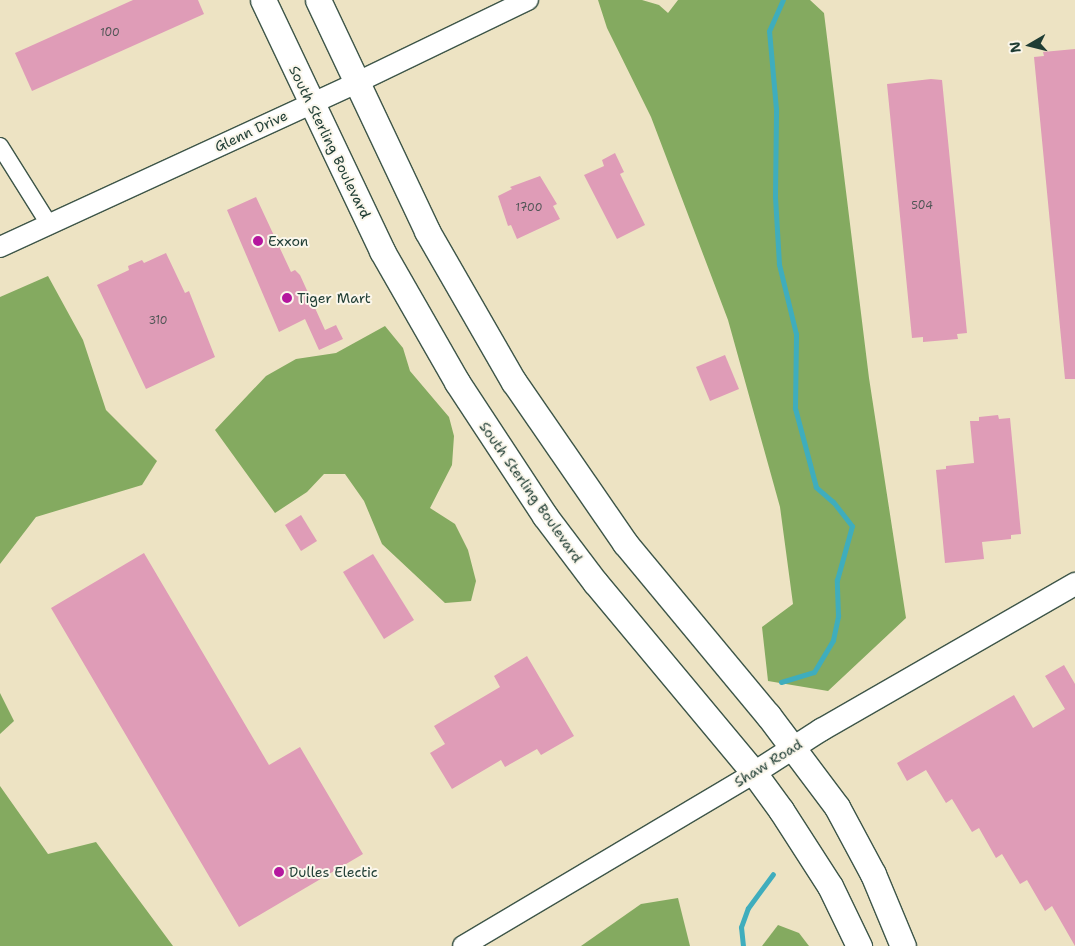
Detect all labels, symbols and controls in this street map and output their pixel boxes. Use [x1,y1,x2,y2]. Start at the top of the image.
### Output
north arrow [1005,20,1055,70]
house number: 100 [100,26,120,40]
text: N [1005,40,1025,54]
street label: South Sterling Boulevard [286,63,374,221]
street label: Glenn Drive [212,107,290,155]
house number: 504 [911,199,933,213]
house number: 1700 [516,201,542,215]
place label: Exxon [268,233,308,249]
marker: Exxon [252,235,264,247]
place label: Tiger Mart [297,290,371,306]
marker: Tiger Mart [281,292,293,304]
house number: 310 [148,314,168,328]
street label: South Sterling Boulevard [476,418,586,566]
street label: Shaw Road [731,736,805,790]
place label: Dulles Electic [289,864,378,880]
marker: Dulles Electic [273,866,285,878]

